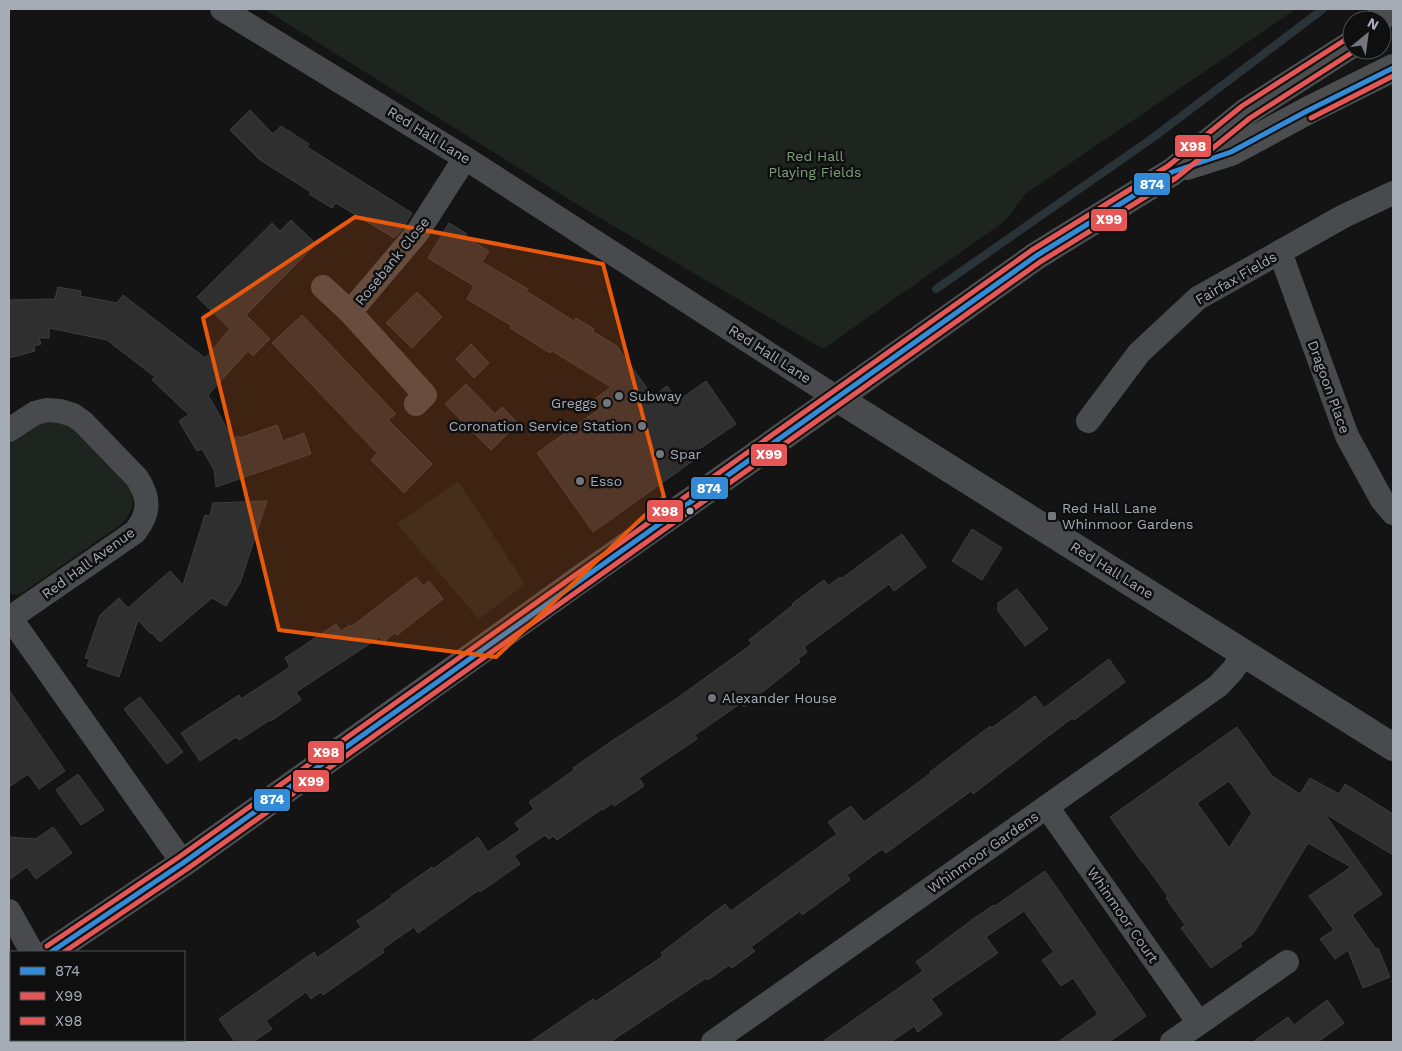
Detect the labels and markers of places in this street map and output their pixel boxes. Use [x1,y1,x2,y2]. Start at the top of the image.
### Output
place label: Subway [629,388,682,404]
marker: Subway [613,390,625,402]
place label: Greggs [551,395,597,411]
marker: Greggs [601,397,613,409]
place label: Coronation Service Station [449,418,632,434]
marker: Coronation Service Station [636,420,648,432]
place label: Spar [670,446,702,462]
marker: Spar [654,448,666,460]
place label: Esso [590,473,622,489]
marker: Esso [574,475,586,487]
place label: Red Hall Lane Whinmoor Gardens [1062,500,1193,532]
unlabelled marker [685,506,695,516]
marker: Red Hall Lane Whinmoor Gardens [1046,510,1058,522]
place label: Alexander House [722,690,837,706]
marker: Alexander House [706,692,718,704]

